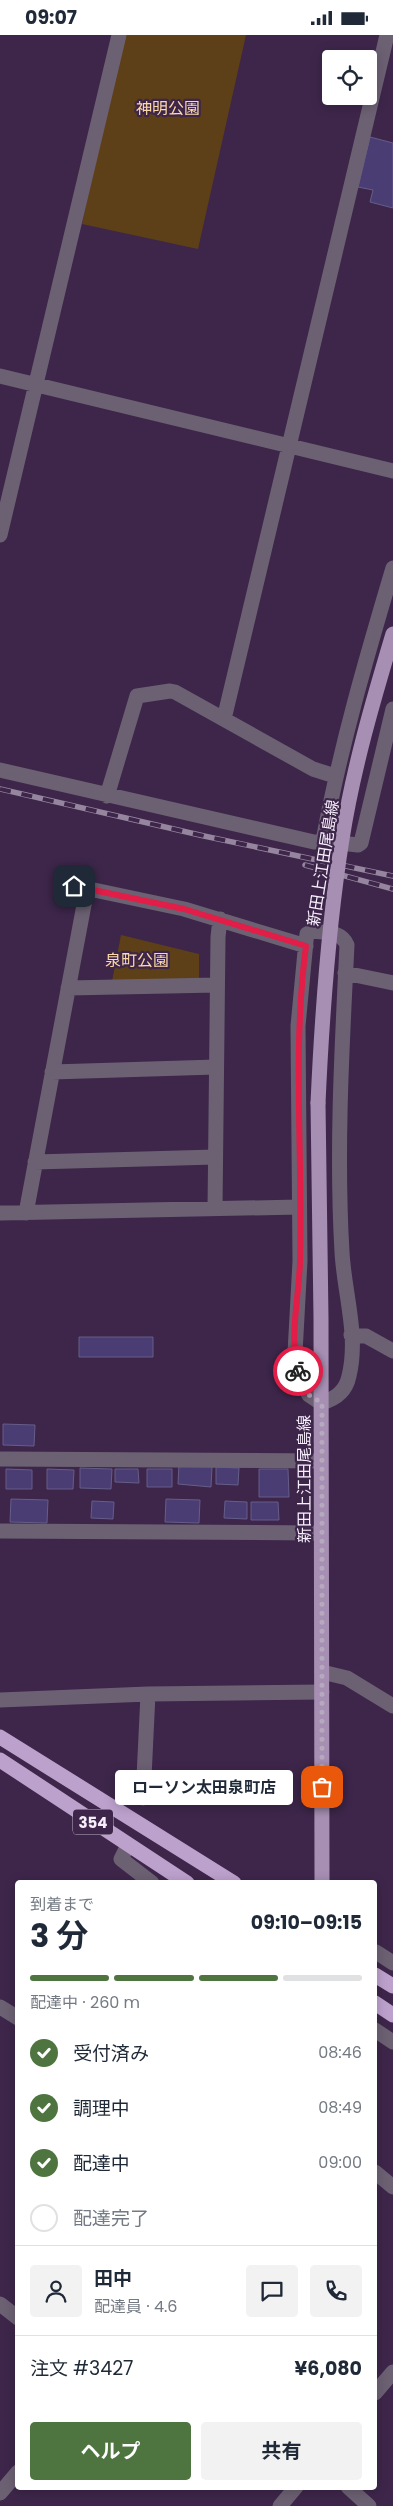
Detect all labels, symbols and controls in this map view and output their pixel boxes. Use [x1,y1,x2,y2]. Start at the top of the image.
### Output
text: 09:07 [25,4,77,31]
map controls [322,50,377,105]
button: locate [322,50,377,105]
park label: 神明公園 [136,97,200,120]
street label: 新田上江田尾島線 [302,798,344,928]
pin [53,865,95,907]
icon: home [60,872,88,900]
park label: 泉町公園 [105,949,169,972]
courier [273,1346,323,1396]
icon: bike [284,1357,312,1385]
street label: 新田上江田尾島線 [293,1415,316,1543]
pin [301,1766,343,1808]
callout: ローソン太田泉町店 [115,1769,292,1805]
icon: bag [308,1773,336,1801]
text: ローソン太田泉町店 [132,1776,276,1799]
road number: 354 [73,1809,113,1835]
text: 到着まで [30,1893,94,1916]
text: 09:10–09:15 [251,1909,362,1936]
text: 3 分 [30,1913,88,1958]
text: 配達中 · 260 m [30,1991,140,2014]
icon: check [30,2039,58,2067]
text: 受付済み [73,2040,149,2067]
text: 08:46 [318,2041,362,2064]
icon: check [30,2094,58,2122]
text: 調理中 [73,2095,130,2122]
text: 08:49 [318,2096,362,2119]
icon: check [30,2149,58,2177]
text: 配達中 [73,2150,130,2177]
text: 09:00 [318,2151,362,2174]
text: 配達完了 [73,2205,149,2232]
button: person [30,2265,82,2317]
text: 田中 [94,2265,132,2292]
button: chat [246,2265,298,2317]
button: phone [310,2265,362,2317]
text: 配達員 · 4.6 [94,2295,178,2318]
text: 注文 #3427 [30,2355,133,2382]
text: ¥6,080 [295,2355,362,2382]
button: ヘルプ [30,2422,191,2480]
button: 共有 [201,2422,362,2480]

